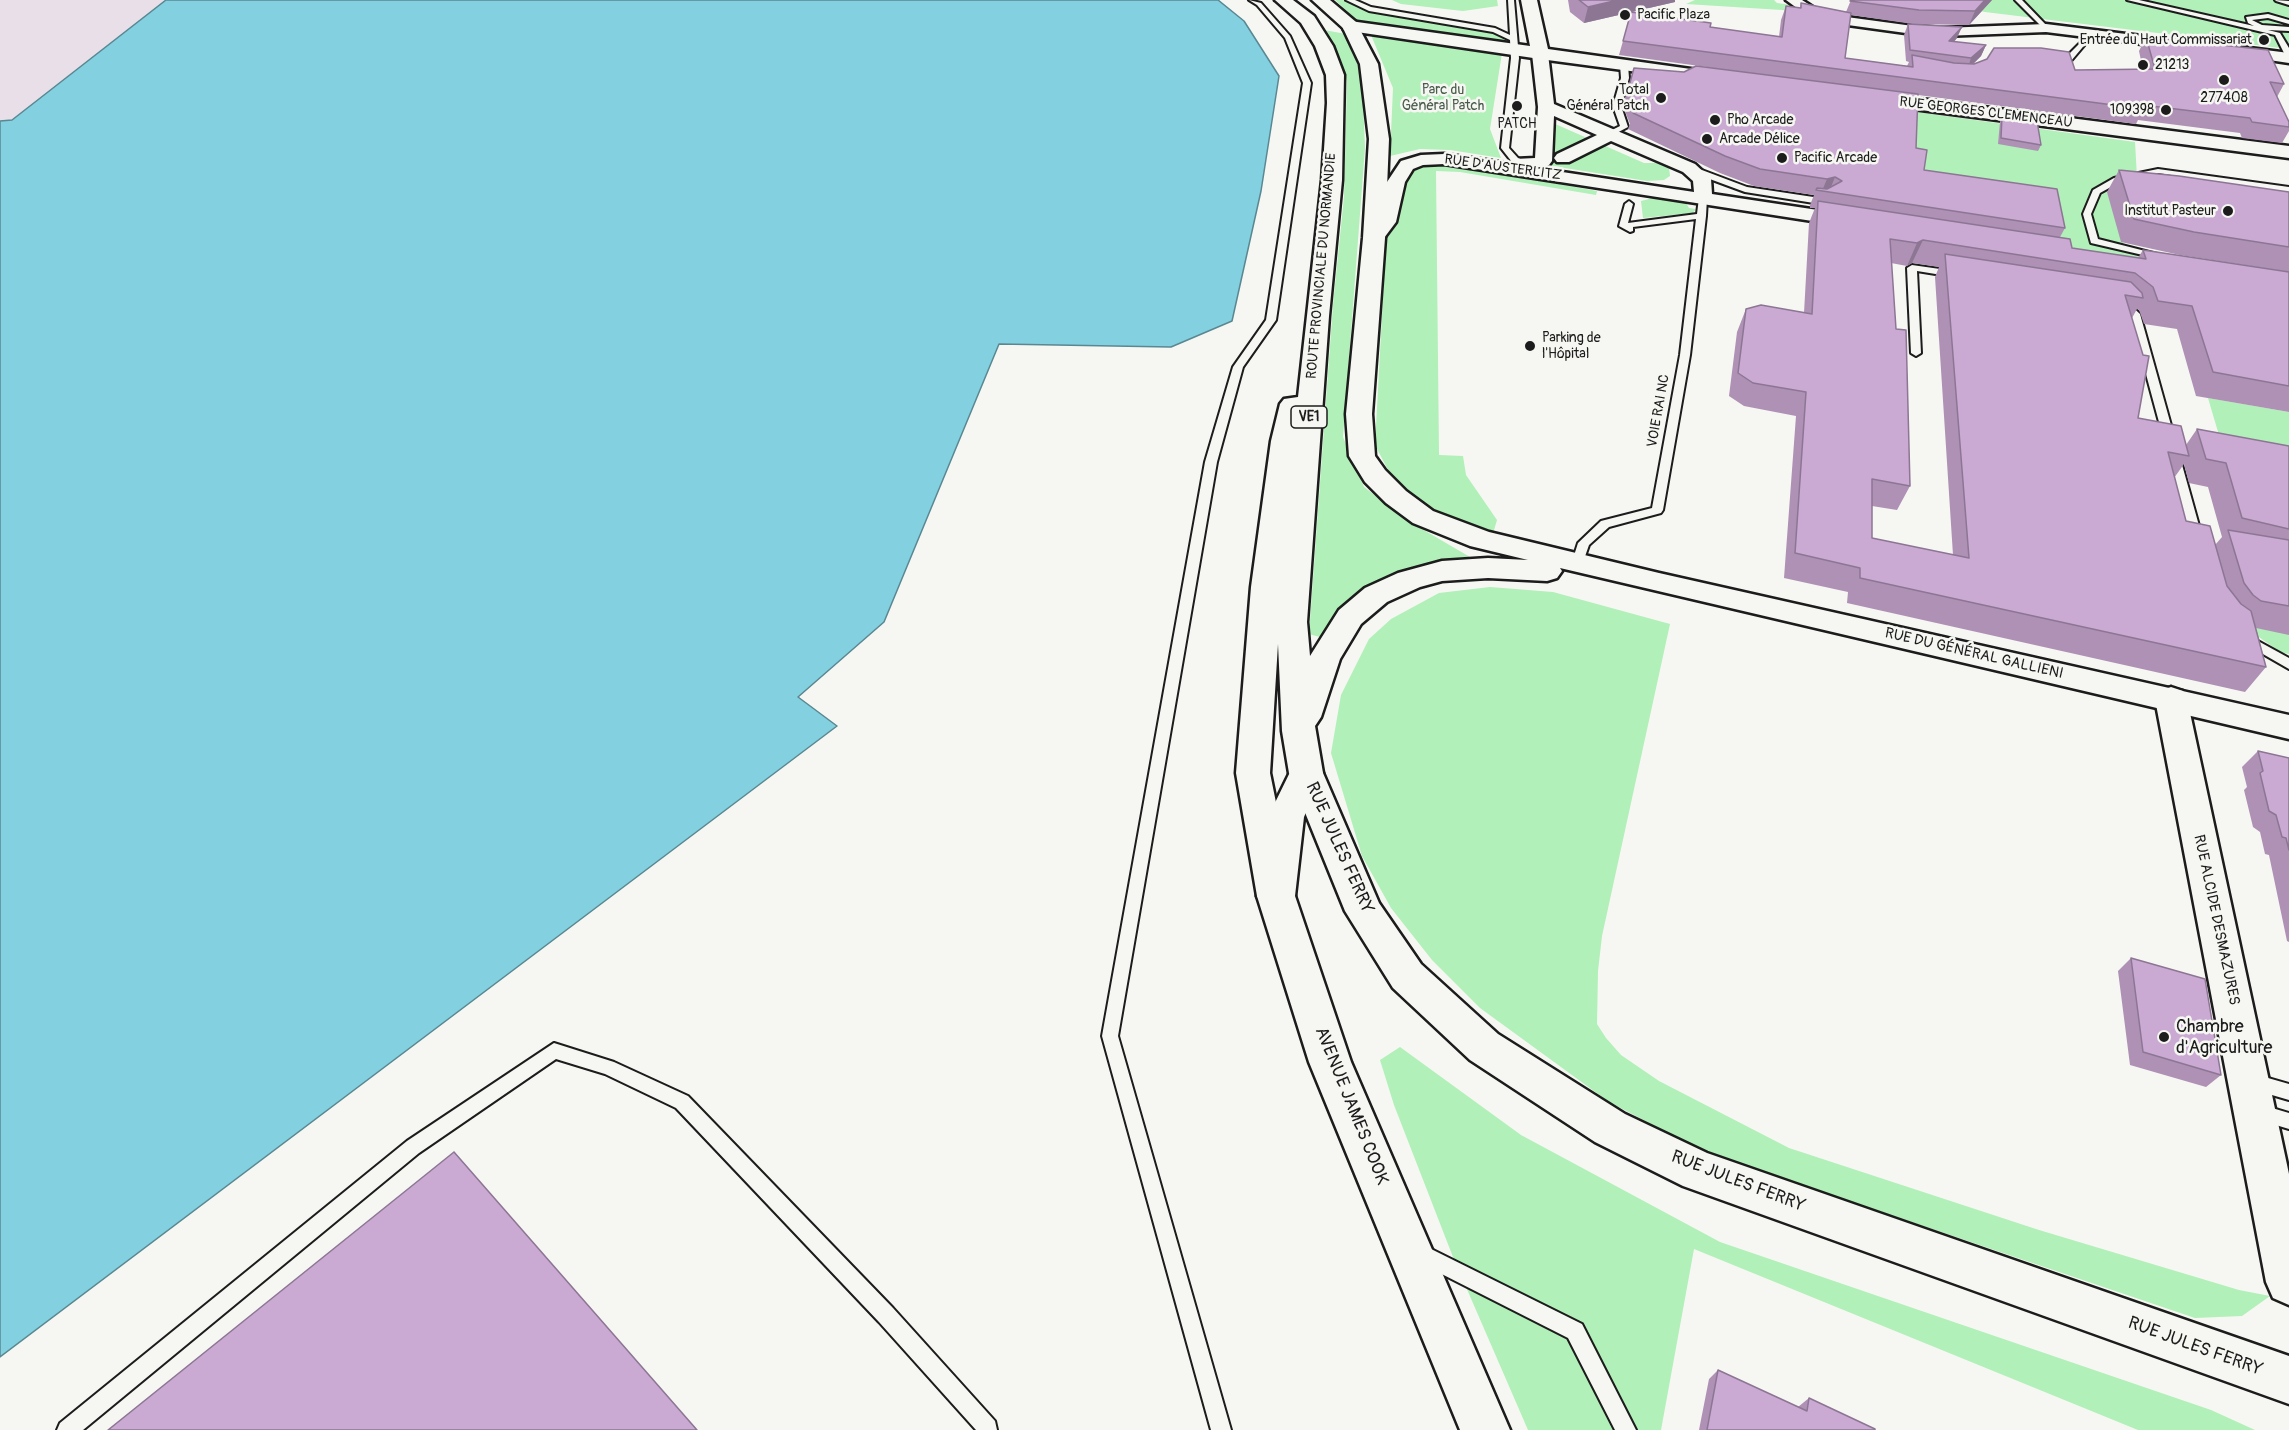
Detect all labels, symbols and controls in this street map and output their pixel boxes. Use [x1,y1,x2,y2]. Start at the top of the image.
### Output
place label: Pacific Plaza [1637,7,1710,23]
marker: Pacific Plaza [1618,8,1632,22]
place label: Entrée du Haut Commissariat [2080,32,2252,48]
marker: Entrée du Haut Commissariat [2257,33,2271,47]
place label: 21213 [2155,57,2189,73]
marker: 21213 [2136,58,2150,72]
marker: 277408 [2217,73,2231,87]
park label: Parc du Général Patch [1402,82,1484,114]
place label: Total Général Patch [1566,82,1649,114]
place label: 277408 [2200,90,2248,106]
marker: Total Général Patch [1654,91,1668,105]
street label: RUE GEORGES CLEMENCEAU [1899,94,2073,132]
marker: PATCH [1510,99,1524,113]
place label: 109398 [2110,102,2154,118]
marker: 109398 [2159,103,2173,117]
place label: Pho Arcade [1727,112,1793,128]
marker: Pho Arcade [1708,113,1722,127]
place label: PATCH [1497,116,1537,132]
place label: Arcade Délice [1719,131,1800,147]
marker: Arcade Délice [1700,132,1714,146]
place label: Pacific Arcade [1794,150,1877,166]
street label: RUE D'AUSTERLITZ [1443,151,1563,185]
marker: Pacific Arcade [1775,151,1789,165]
street label: ROUTE PROVINCIALE DU NORMANDIE [1304,152,1340,380]
place label: Institut Pasteur [2124,203,2216,219]
marker: Institut Pasteur [2221,204,2235,218]
place label: Parking de l'Hôpital [1542,330,1601,362]
marker: Parking de l'Hôpital [1523,339,1537,353]
street label: VOIE RAI NC [1644,373,1674,449]
road number: VE1 [1291,406,1327,428]
street label: RUE DU GÉNÉRAL GALLIENI [1883,625,2065,683]
street label: RUE JULES FERRY [1300,779,1378,917]
street label: RUE ALCIDE DESMAZURES [2189,833,2243,1007]
place label: Chambre d'Agriculture [2176,1016,2272,1058]
street label: AVENUE JAMES COOK [1309,1024,1393,1188]
marker: Chambre d'Agriculture [2157,1030,2171,1044]
street label: RUE JULES FERRY [1668,1147,1808,1217]
street label: RUE JULES FERRY [2125,1313,2265,1381]

